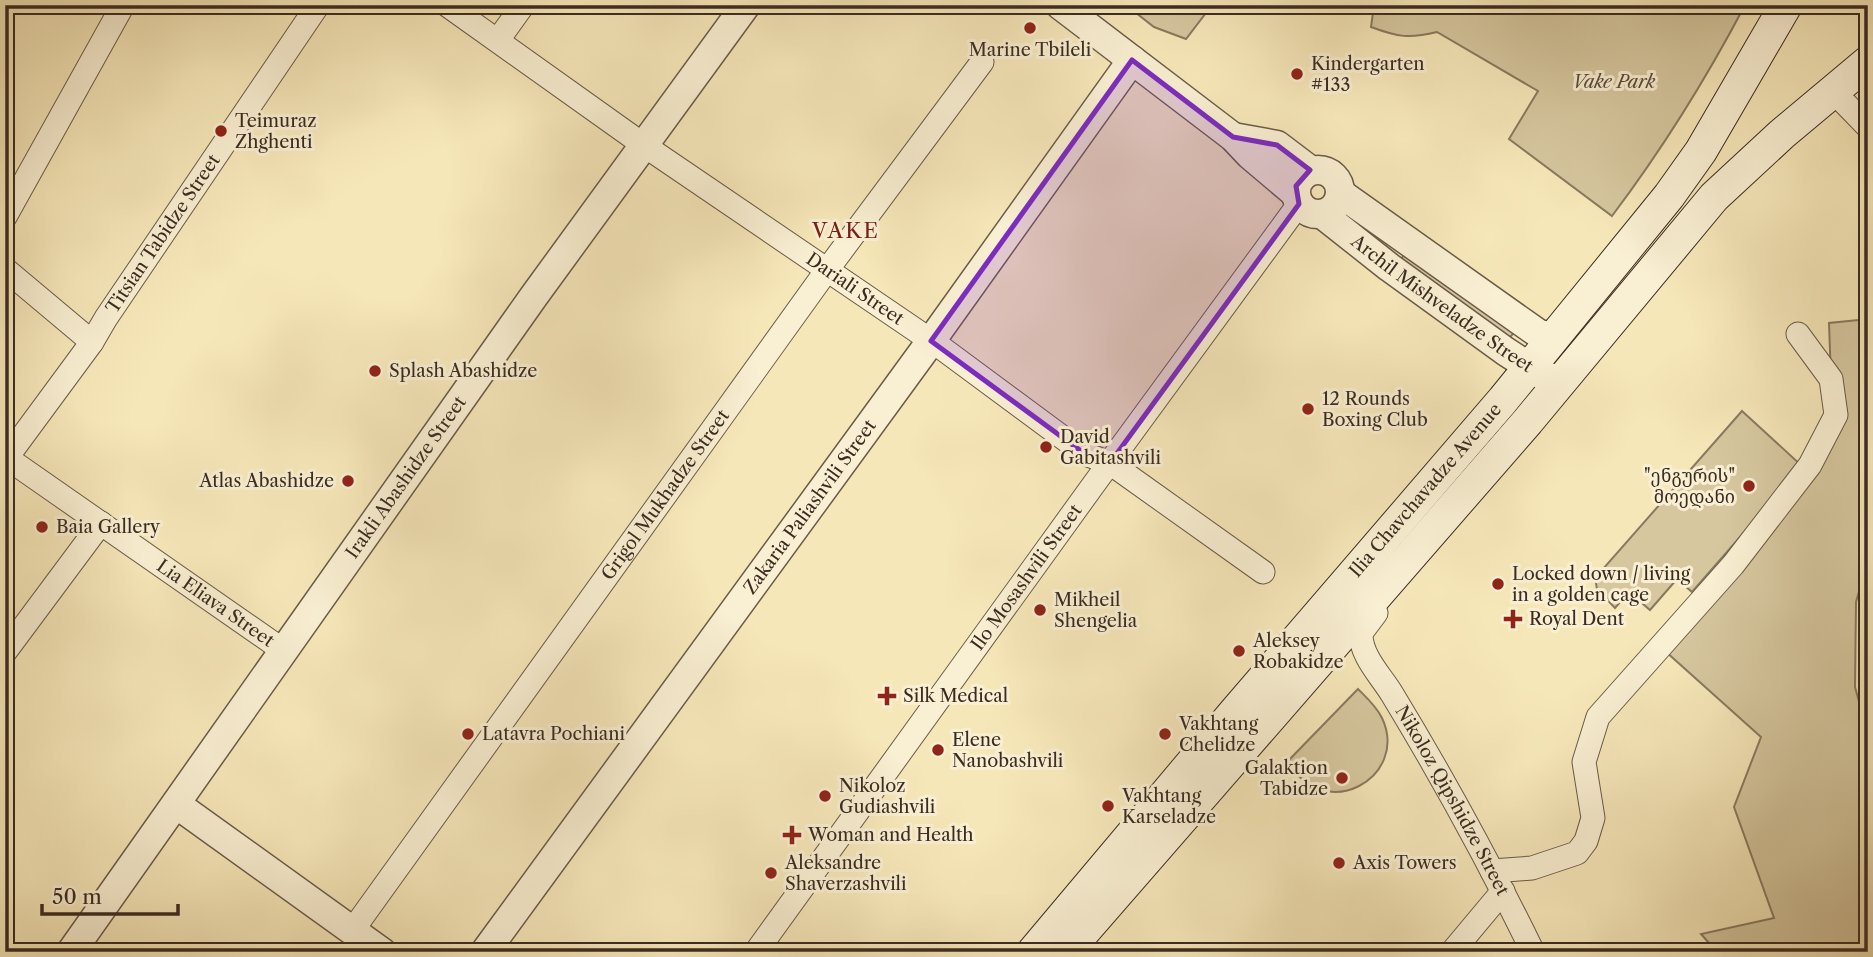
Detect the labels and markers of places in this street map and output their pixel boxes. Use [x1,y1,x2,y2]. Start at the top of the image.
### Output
marker: Marine Tbileli [1022,20,1038,36]
place label: Marine Tbileli [969,39,1092,61]
place label: Kindergarten #133 [1311,53,1425,96]
marker: Kindergarten #133 [1289,66,1305,82]
place label: Teimuraz Zhghenti [235,110,316,153]
marker: Teimuraz Zhghenti [213,123,229,139]
place label: Splash Abashidze [389,360,537,382]
marker: Splash Abashidze [367,363,383,379]
place label: 12 Rounds Boxing Club [1322,388,1428,431]
marker: 12 Rounds Boxing Club [1300,401,1316,417]
place label: David Gabitashvili [1060,426,1161,469]
marker: David Gabitashvili [1038,439,1054,455]
place label: "ენგურის" მოედანი [1644,465,1735,508]
place label: Atlas Abashidze [198,470,334,492]
marker: Atlas Abashidze [340,473,356,489]
marker: "ენგურის" მოედანი [1741,478,1757,494]
place label: Baia Gallery [56,516,161,538]
marker: Baia Gallery [34,519,50,535]
place label: Locked down / living in a golden cage [1512,563,1691,606]
marker: Locked down / living in a golden cage [1490,576,1506,592]
place label: Mikheil Shengelia [1054,589,1138,632]
marker: Mikheil Shengelia [1032,602,1048,618]
place label: Royal Dent [1529,608,1625,630]
marker: Royal Dent [1503,609,1523,629]
place label: Aleksey Robakidze [1252,630,1344,673]
marker: Aleksey Robakidze [1231,643,1247,659]
place label: Silk Medical [903,685,1008,707]
marker: Silk Medical [877,686,897,706]
place label: Vakhtang Chelidze [1178,713,1259,756]
place label: Latavra Pochiani [482,723,625,745]
marker: Latavra Pochiani [460,726,476,742]
marker: Vakhtang Chelidze [1157,726,1173,742]
place label: Elene Nanobashvili [952,729,1064,772]
marker: Elene Nanobashvili [930,742,946,758]
place label: Galaktion Tabidze [1245,757,1328,800]
marker: Galaktion Tabidze [1334,770,1350,786]
place label: Nikoloz Gudiashvili [839,775,936,818]
place label: Vakhtang Karseladze [1121,785,1216,828]
marker: Nikoloz Gudiashvili [817,788,833,804]
marker: Vakhtang Karseladze [1100,798,1116,814]
place label: Woman and Health [807,824,974,846]
marker: Woman and Health [782,825,802,845]
place label: Aleksandre Shaverzashvili [784,852,907,895]
place label: Axis Towers [1352,852,1457,874]
marker: Axis Towers [1331,855,1347,871]
marker: Aleksandre Shaverzashvili [763,865,779,881]

